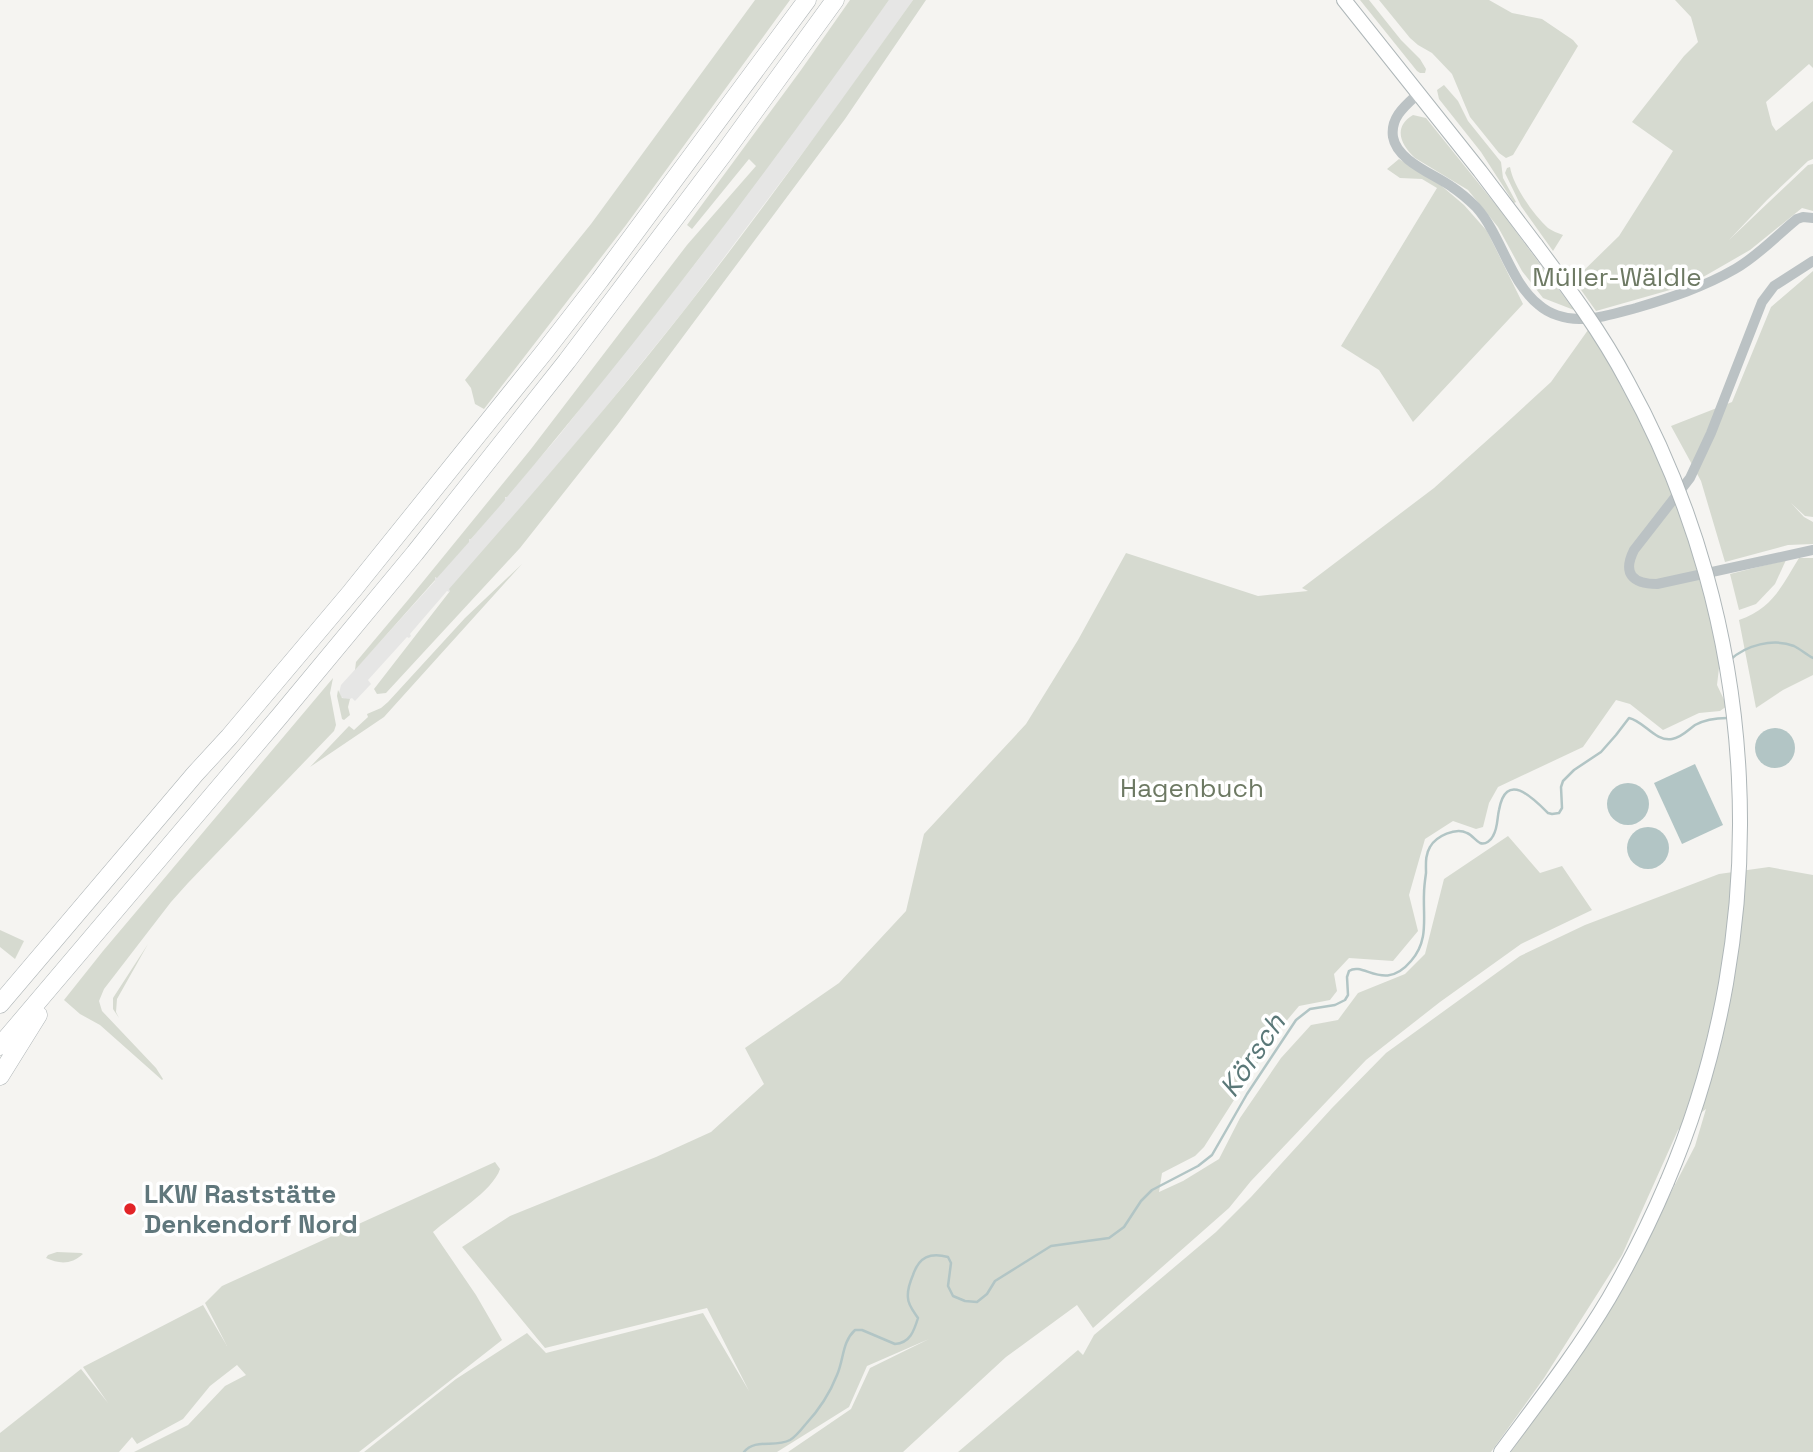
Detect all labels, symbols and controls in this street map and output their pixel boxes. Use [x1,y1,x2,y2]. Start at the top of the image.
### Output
park label: Müller-Wäldle [1532,260,1702,294]
park label: Hagenbuch [1120,771,1264,805]
water label: Körsch [1211,1006,1293,1104]
place label: LKW Raststätte Denkendorf Nord [144,1177,358,1241]
marker: LKW Raststätte Denkendorf Nord [122,1201,138,1217]

